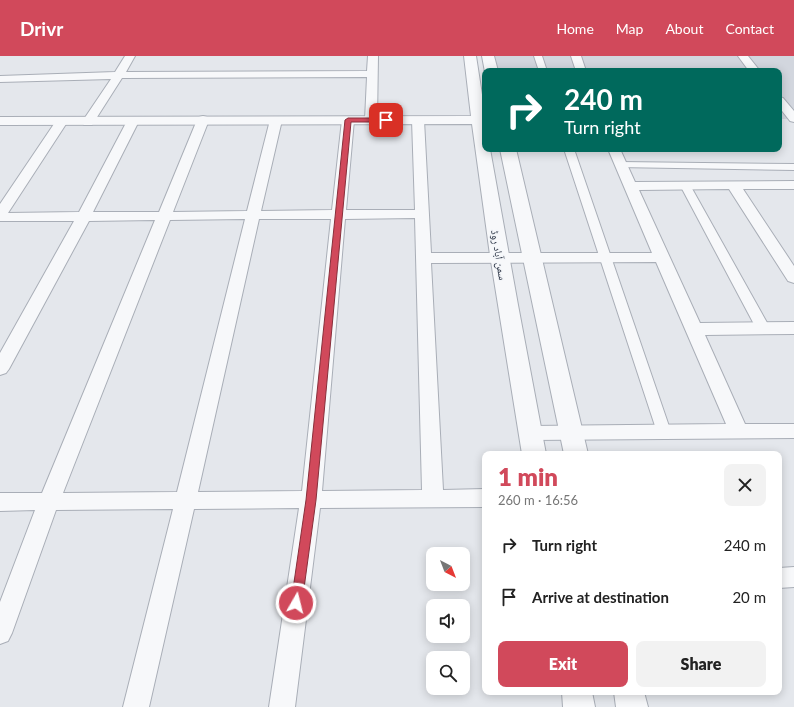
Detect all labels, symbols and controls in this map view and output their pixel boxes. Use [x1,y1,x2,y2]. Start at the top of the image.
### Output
text: Drivr [20,17,63,40]
text: Home [556,20,594,37]
text: Map [616,20,643,37]
text: About [665,20,703,37]
text: Contact [725,20,774,37]
text: 240 m [564,82,643,116]
icon: right [498,84,550,136]
pin [369,103,403,137]
icon: arrive [375,109,397,131]
text: Turn right [564,116,641,138]
street label: سمن آباد روڈ [488,229,510,281]
text: 1 min [498,462,558,491]
button: close [724,464,766,506]
text: 260 m · 16:56 [498,492,578,508]
icon: right [498,534,520,556]
text: Turn right [532,536,597,554]
text: 240 m [724,536,766,554]
north arrow [426,547,470,591]
map controls [426,547,470,695]
position arrow [275,582,317,624]
icon: arrive [498,586,520,608]
text: Arrive at destination [532,588,669,606]
text: 20 m [732,588,766,606]
button: sound [426,599,470,643]
button: Exit [498,641,628,687]
button: Share [636,641,766,687]
button: search [426,651,470,695]

